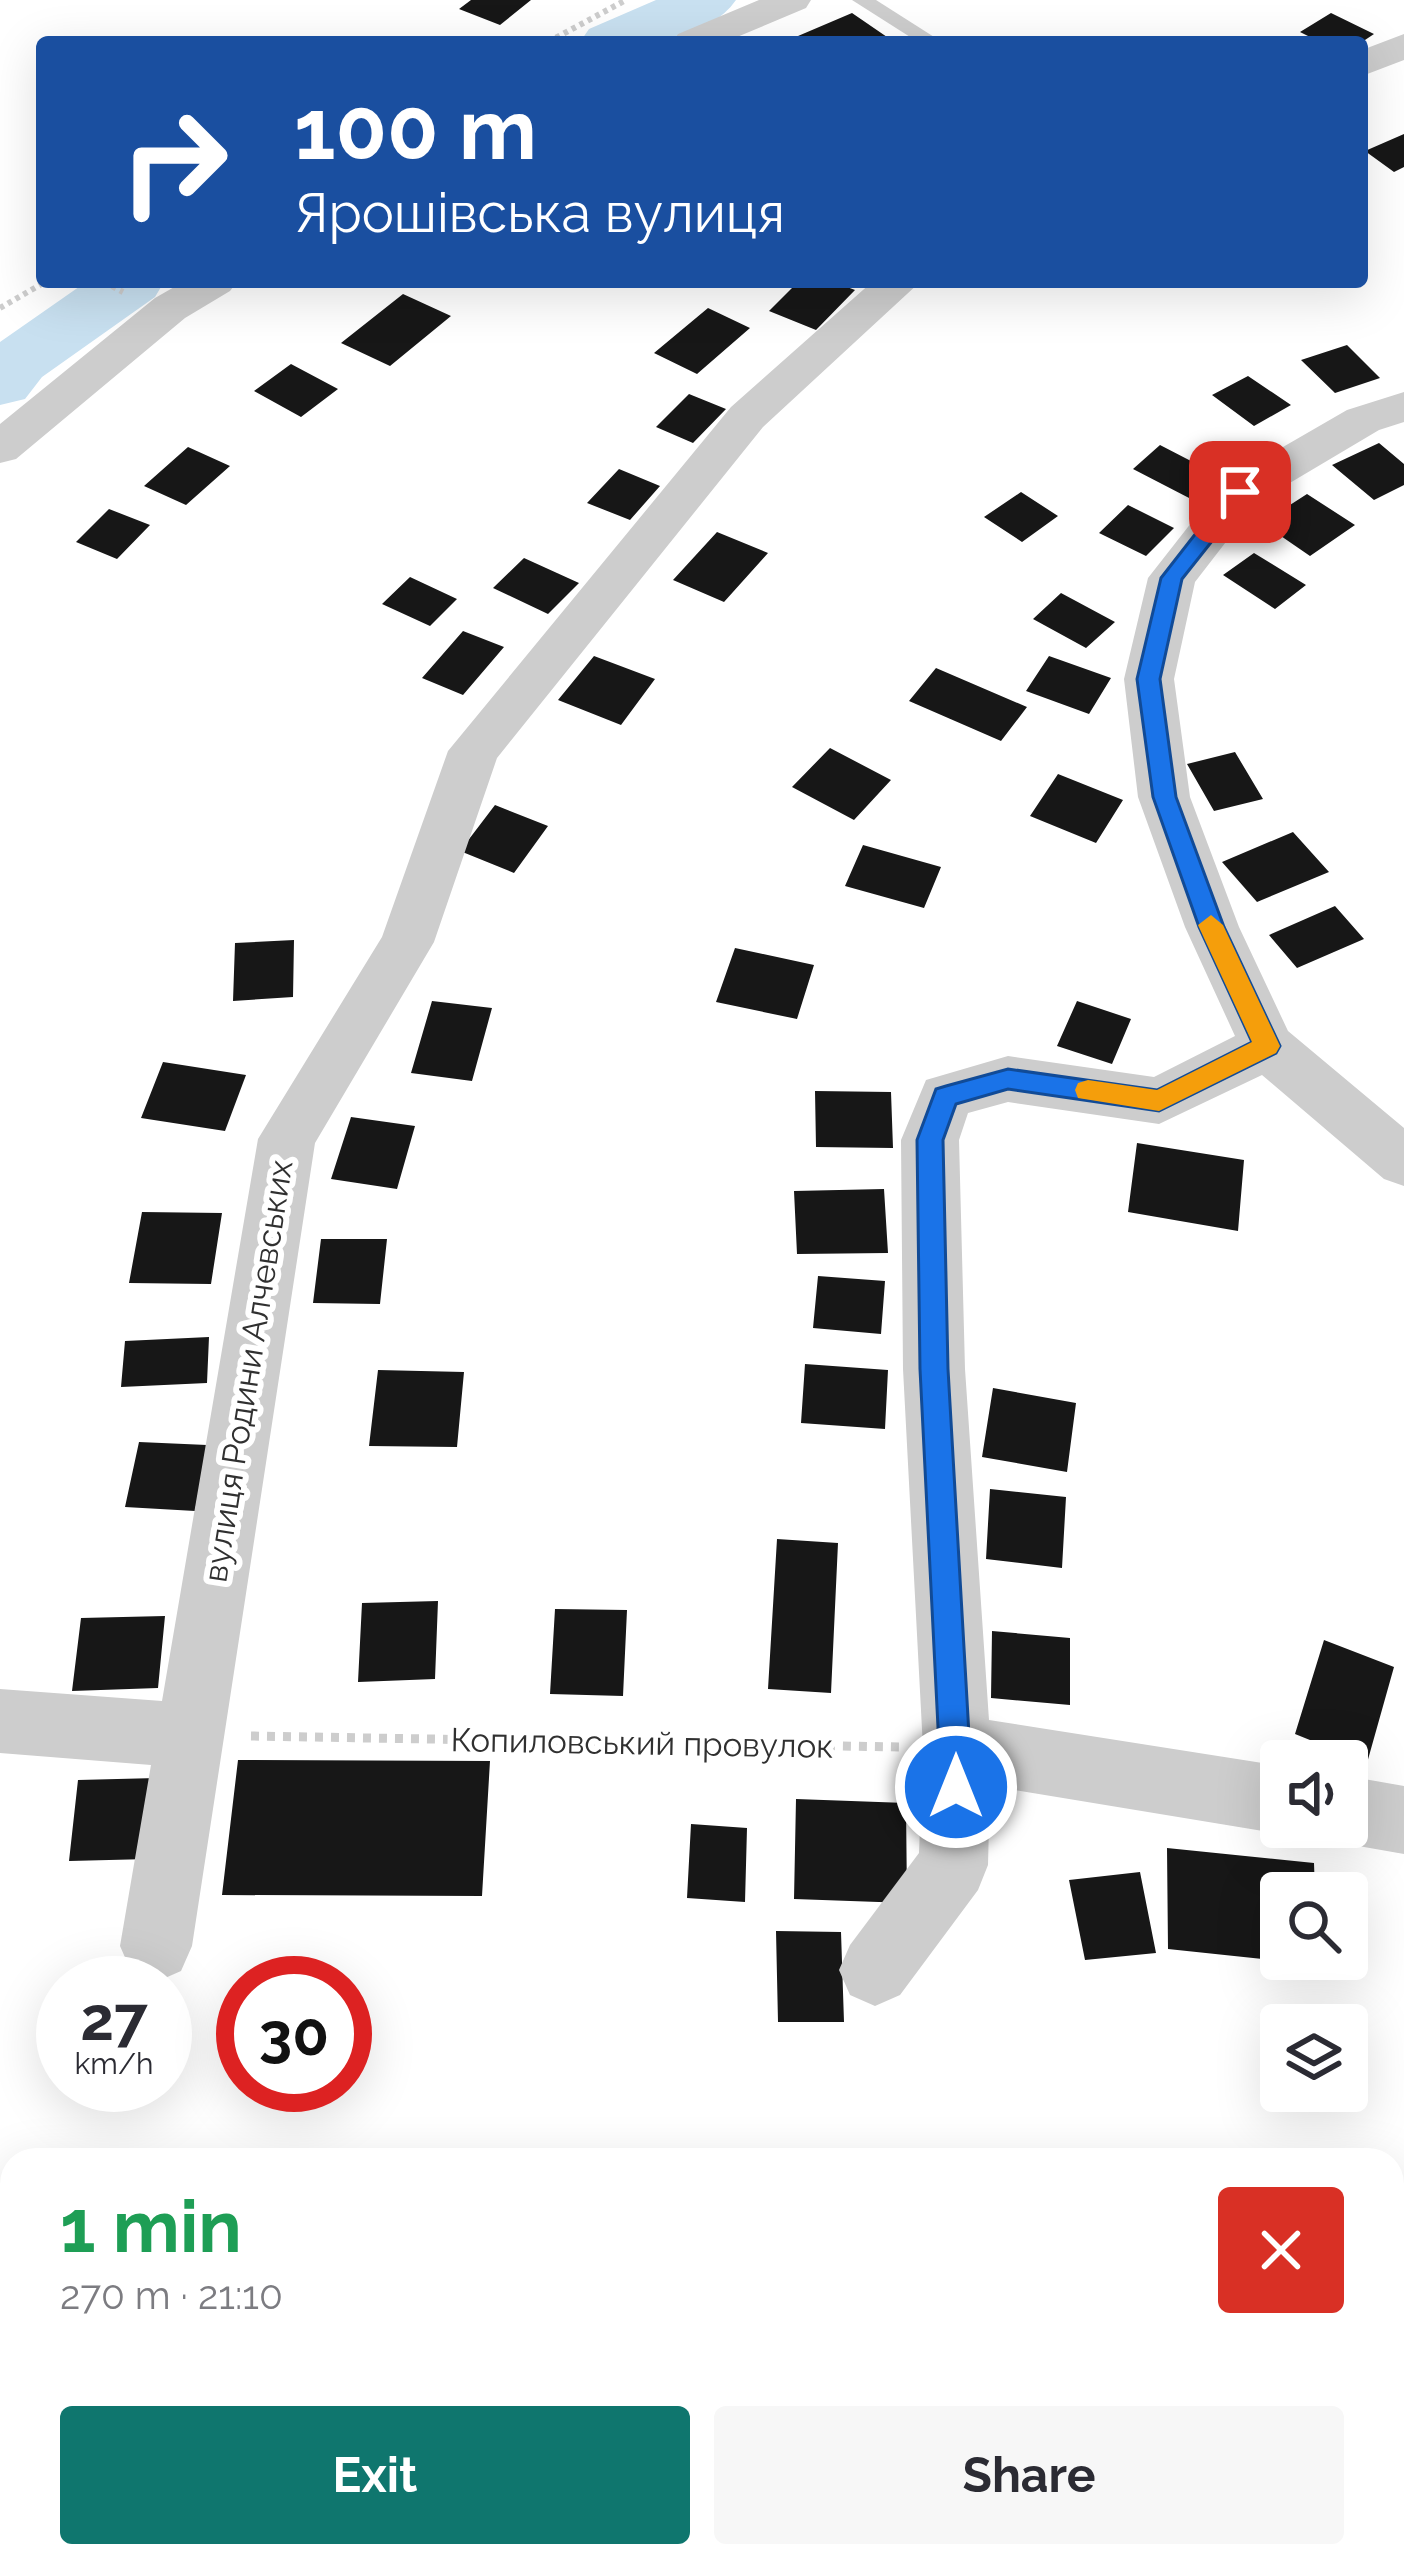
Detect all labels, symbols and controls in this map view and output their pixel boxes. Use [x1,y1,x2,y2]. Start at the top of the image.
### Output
text: 100 m [294,80,537,179]
icon: right [96,84,252,240]
text: Ярошівська вулиця [294,181,785,245]
pin [1189,441,1291,543]
icon: arrive [1207,459,1273,525]
street label: вулиця Родини Алчевських [195,1157,301,1585]
street label: Копиловський провулок [450,1720,834,1766]
position arrow [893,1724,1019,1850]
map controls [1260,1740,1368,2112]
button: sound [1260,1740,1368,1848]
button: search [1260,1872,1368,1980]
speed limit sign: 30 [216,1956,372,2112]
text: 27 [80,1984,148,2054]
button: layers [1260,2004,1368,2112]
text: km/h [74,2046,154,2081]
text: 1 min [60,2184,242,2269]
button: close [1218,2187,1344,2313]
text: 270 m · 21:10 [60,2272,283,2318]
button: Exit [60,2406,690,2544]
button: Share [714,2406,1344,2544]

